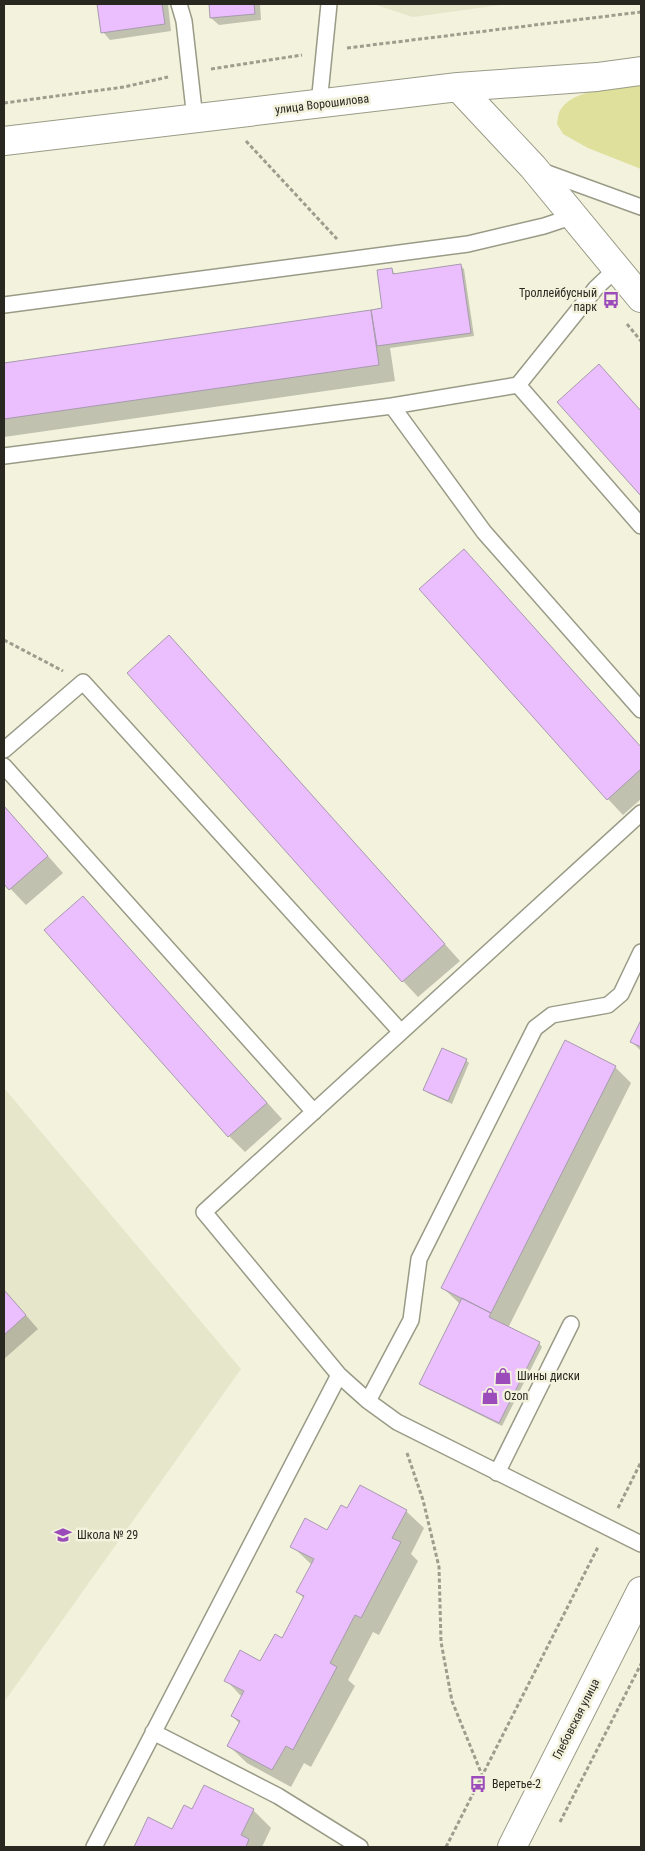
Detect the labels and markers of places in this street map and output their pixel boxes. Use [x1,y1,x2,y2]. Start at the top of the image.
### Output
place label: Троллейбусный парк [519,286,597,314]
bus stop icon: Троллейбусный парк [601,290,621,310]
shop icon: Шины диски [493,1366,513,1386]
place label: Шины диски [517,1369,580,1383]
shop icon: Ozon [480,1386,500,1406]
place label: Ozon [504,1389,528,1403]
school or university icon: Школа № 29 [53,1525,73,1545]
place label: Школа № 29 [77,1528,138,1542]
bus stop icon: Веретье-2 [468,1774,488,1794]
place label: Веретье-2 [492,1777,541,1791]

